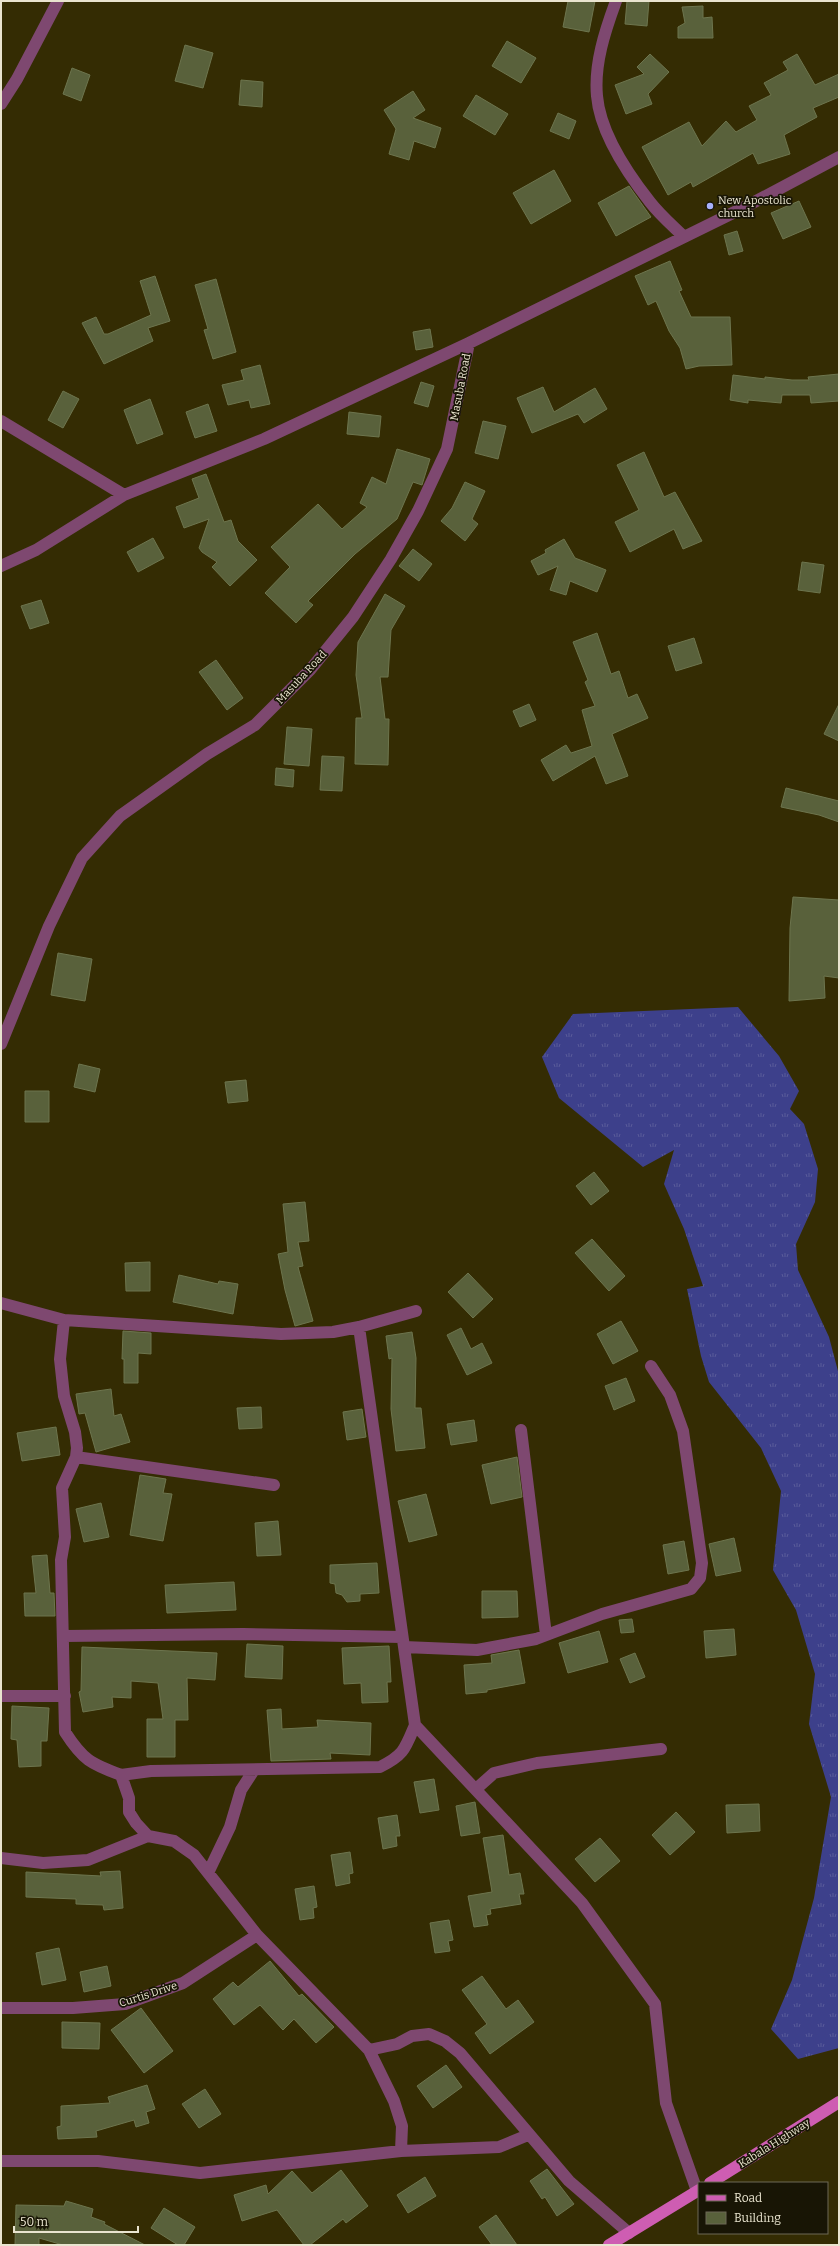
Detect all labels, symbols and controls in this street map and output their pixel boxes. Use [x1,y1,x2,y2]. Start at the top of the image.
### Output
place label: New Apostolic church [718,194,792,220]
marker: New Apostolic church [705,201,715,211]
street label: Masuba Road [448,352,473,422]
street label: Masuba Road [273,648,330,707]
street label: Curtis Drive [117,1979,179,2010]
street label: Kabala Highway [736,2116,812,2171]
legend [698,2182,828,2234]
text: Road [734,2191,762,2205]
scale bar [14,2208,138,2234]
text: Building [734,2211,781,2225]
text: 50 m [20,2215,49,2229]

